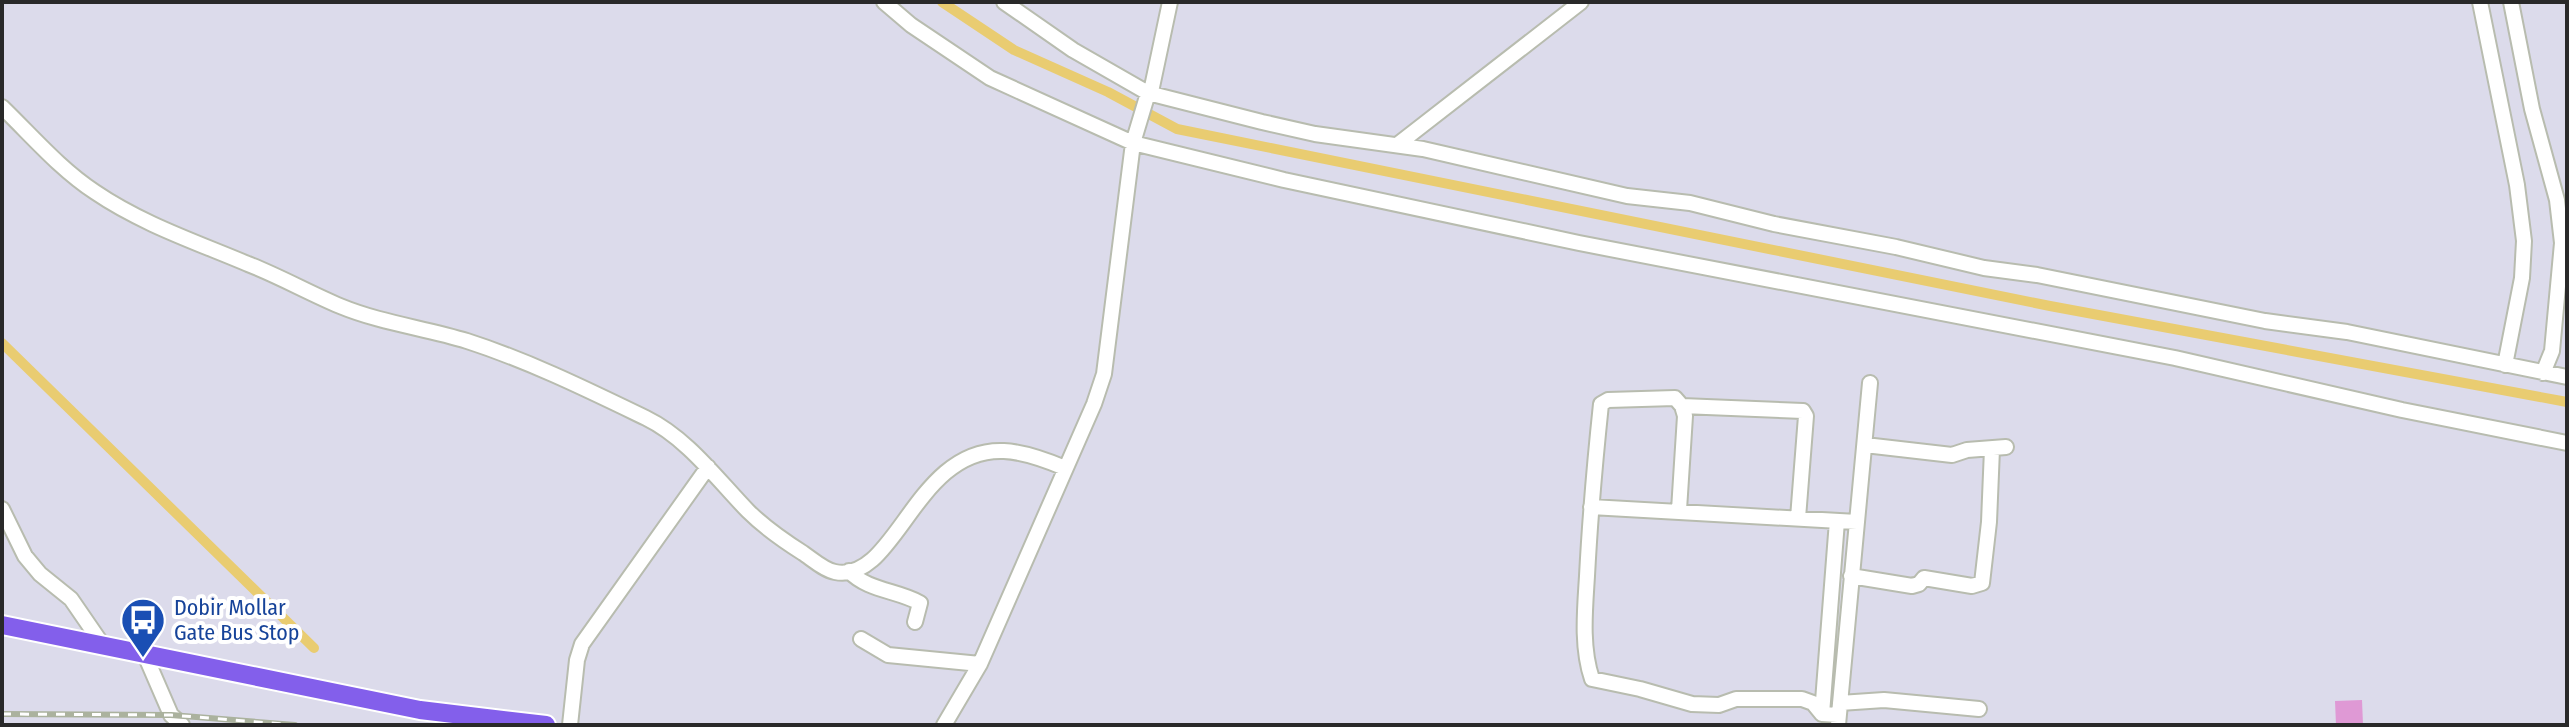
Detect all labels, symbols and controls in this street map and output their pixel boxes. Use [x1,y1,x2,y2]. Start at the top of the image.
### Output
place label: Dobir Mollar Gate Bus Stop [174,594,299,646]
bus stop icon: Dobir Mollar Gate Bus Stop [119,596,167,659]

